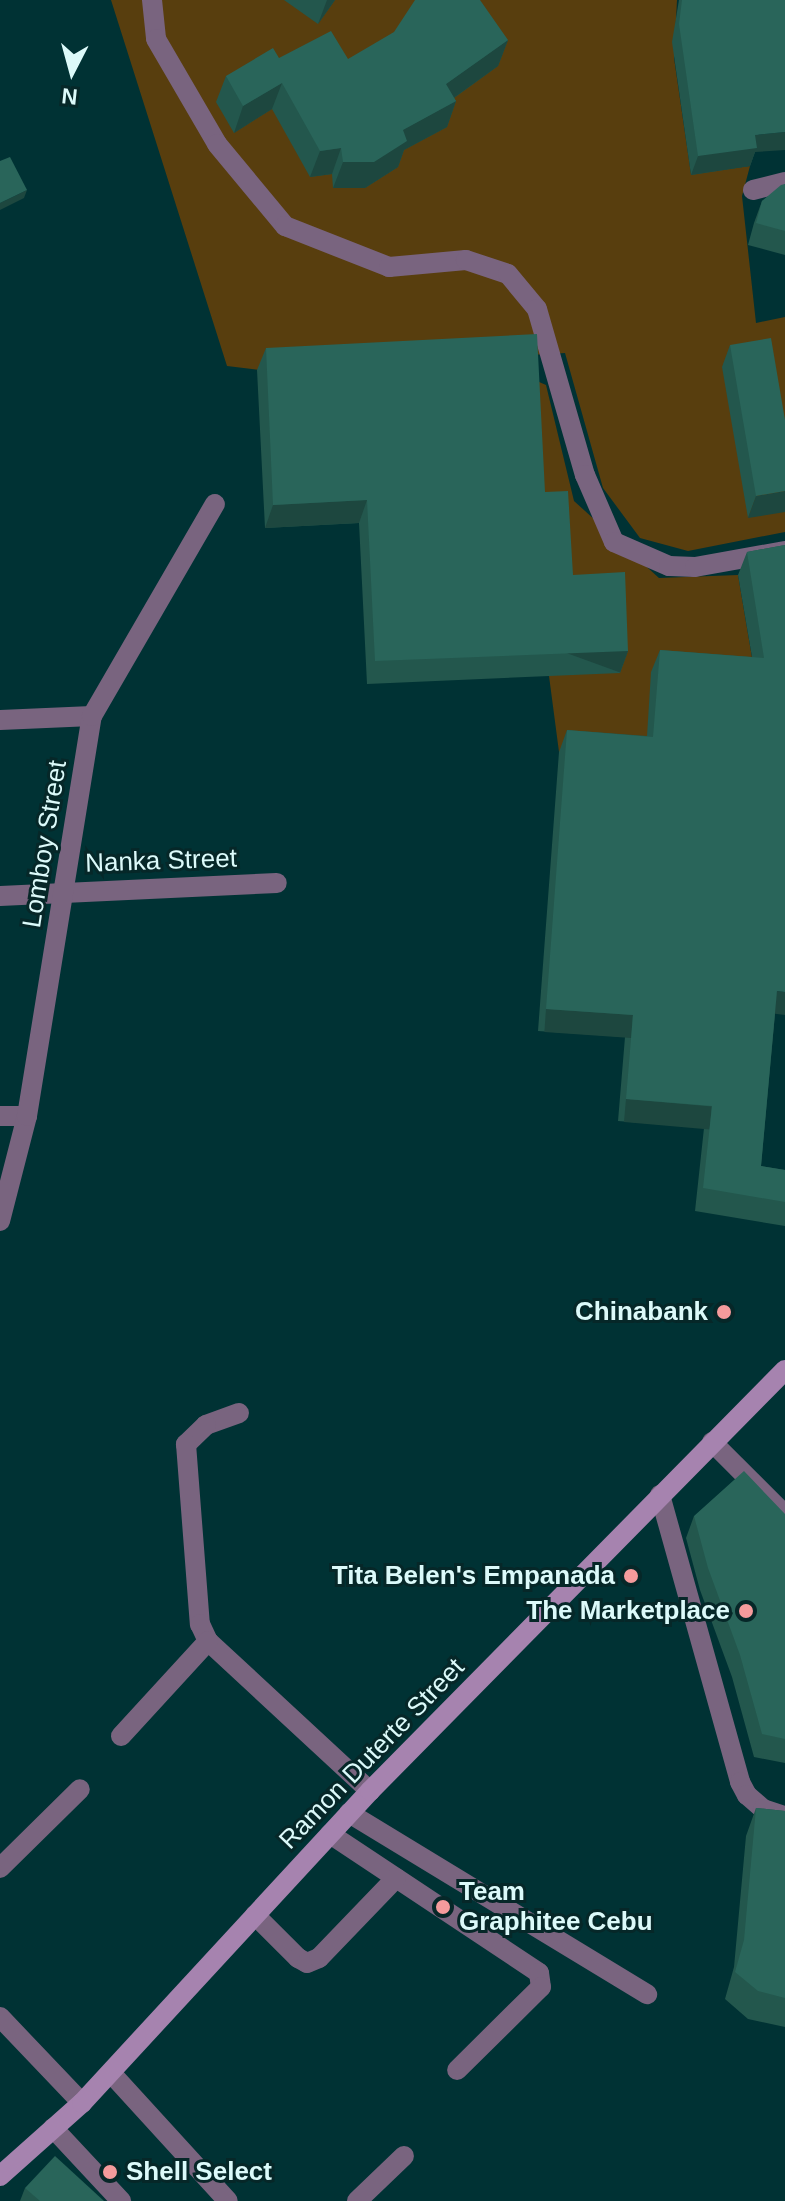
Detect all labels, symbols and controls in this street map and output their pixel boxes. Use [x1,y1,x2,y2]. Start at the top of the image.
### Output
north arrow [32,32,112,112]
text: N [60,83,79,110]
street label: Lomboy Street [16,758,74,930]
street label: Nanka Street [85,843,237,879]
place label: Chinabank [575,1296,708,1328]
marker: Chinabank [715,1303,733,1321]
place label: Tita Belen's Empanada [332,1560,615,1592]
marker: Tita Belen's Empanada [622,1567,640,1585]
place label: The Marketplace [526,1595,730,1627]
marker: The Marketplace [737,1602,755,1620]
street label: Ramon Duterte Street [273,1652,471,1856]
place label: Team Graphitee Cebu [459,1876,653,1938]
marker: Team Graphitee Cebu [434,1898,452,1916]
place label: Shell Select [126,2156,272,2188]
marker: Shell Select [101,2163,119,2181]

